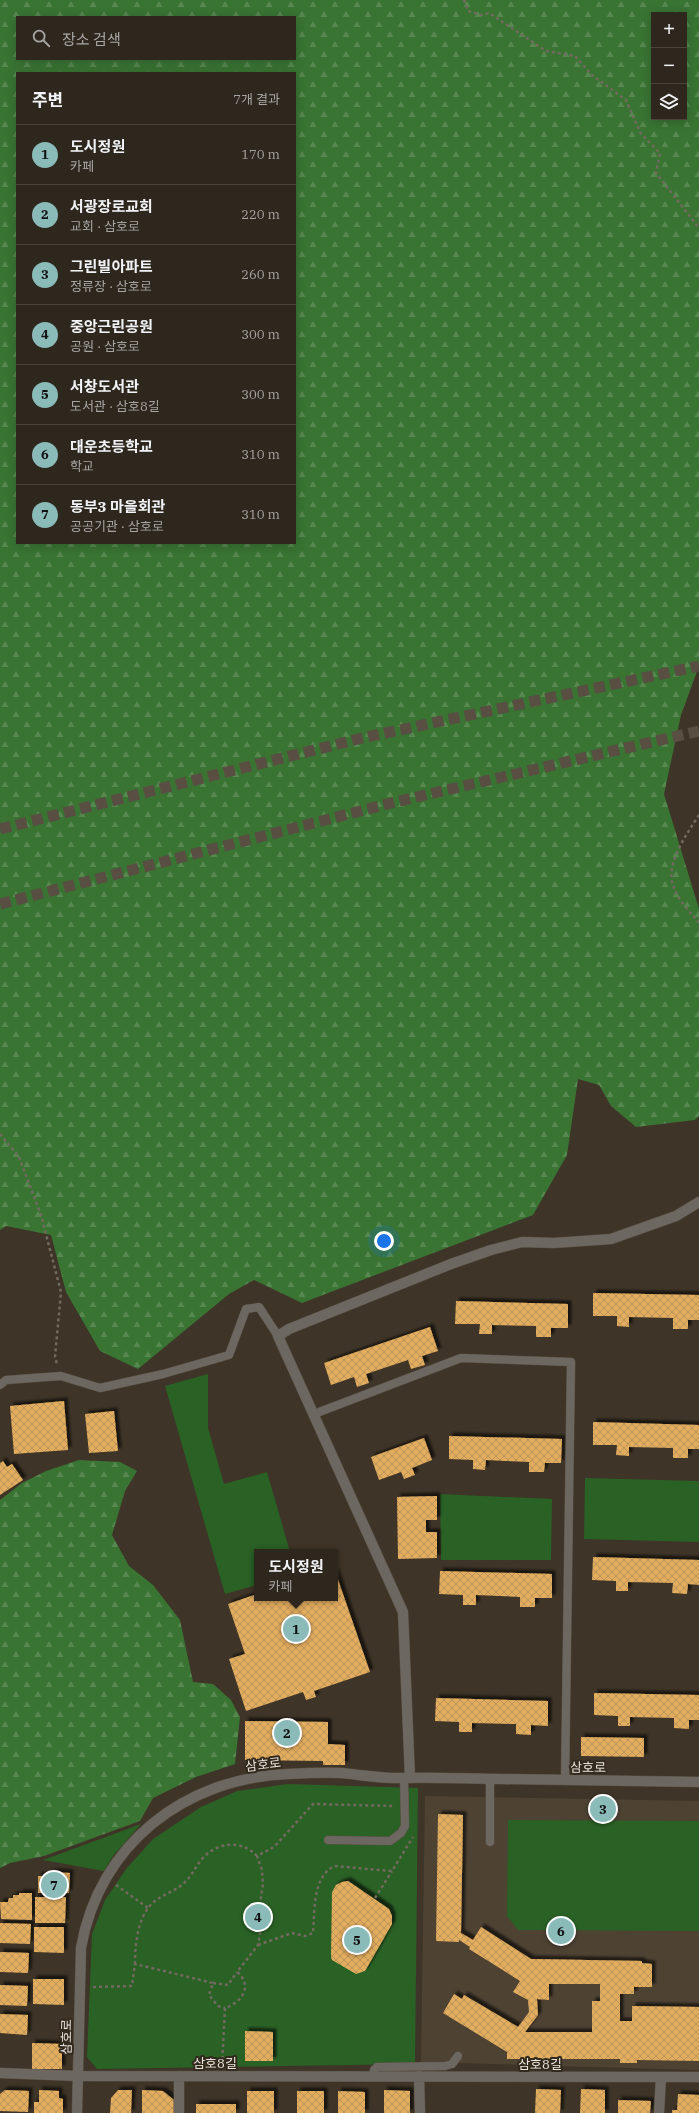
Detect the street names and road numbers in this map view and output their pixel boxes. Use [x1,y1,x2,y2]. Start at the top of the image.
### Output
street label: 삼호로 [244,1754,282,1775]
street label: 삼호로 [570,1759,606,1776]
street label: 삼호로 [58,2019,75,2055]
street label: 삼호8길 [193,2055,237,2072]
street label: 삼호8길 [518,2056,562,2073]

